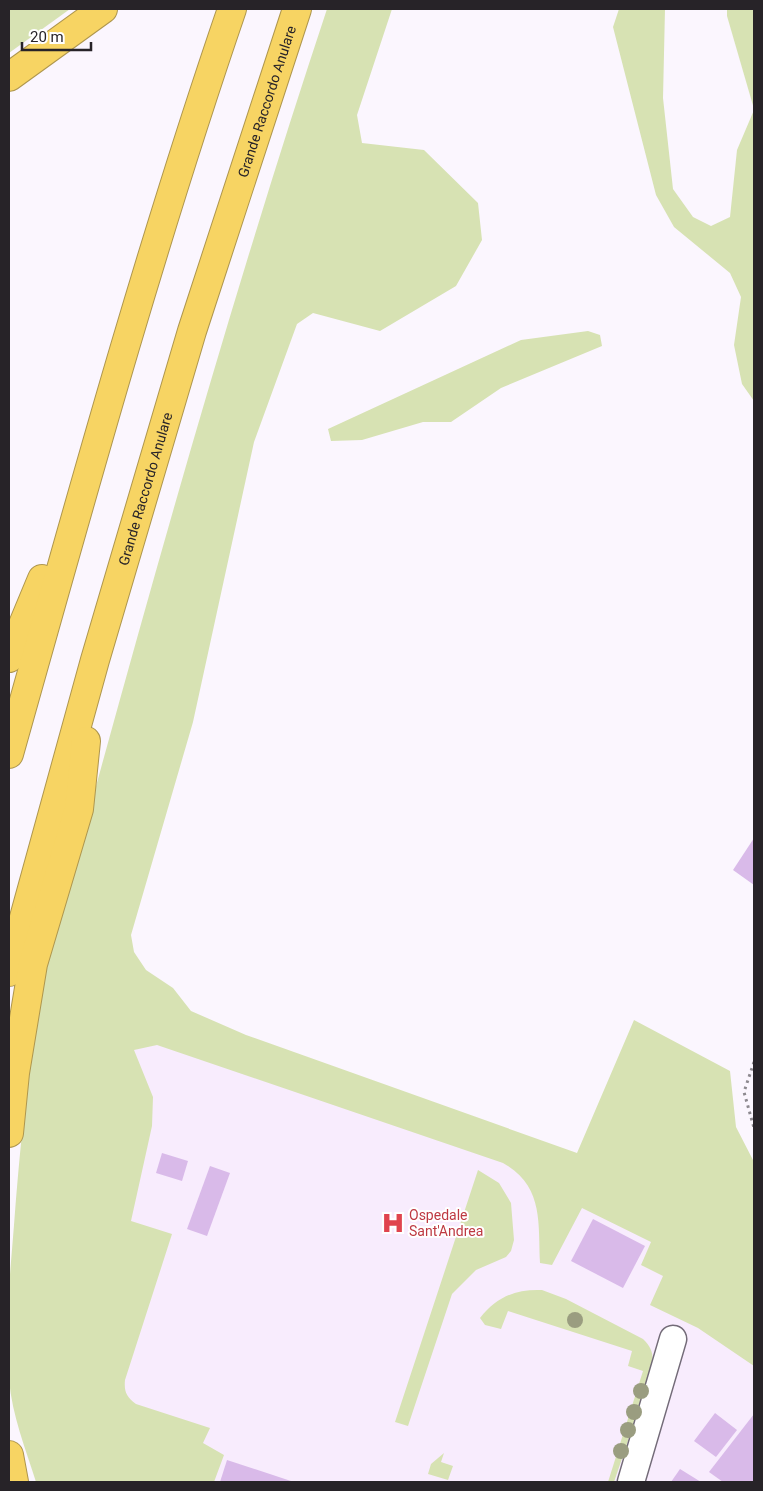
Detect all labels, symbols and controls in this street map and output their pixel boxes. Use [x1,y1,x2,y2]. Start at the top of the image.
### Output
scale bar [22,20,91,52]
street label: Grande Raccordo Anulare [235,24,299,180]
text: 20 m [30,28,64,46]
street label: Grande Raccordo Anulare [115,410,176,567]
place label: Ospedale Sant'Andrea [409,1207,483,1239]
hospital icon: Ospedale Sant'Andrea [380,1210,406,1236]

